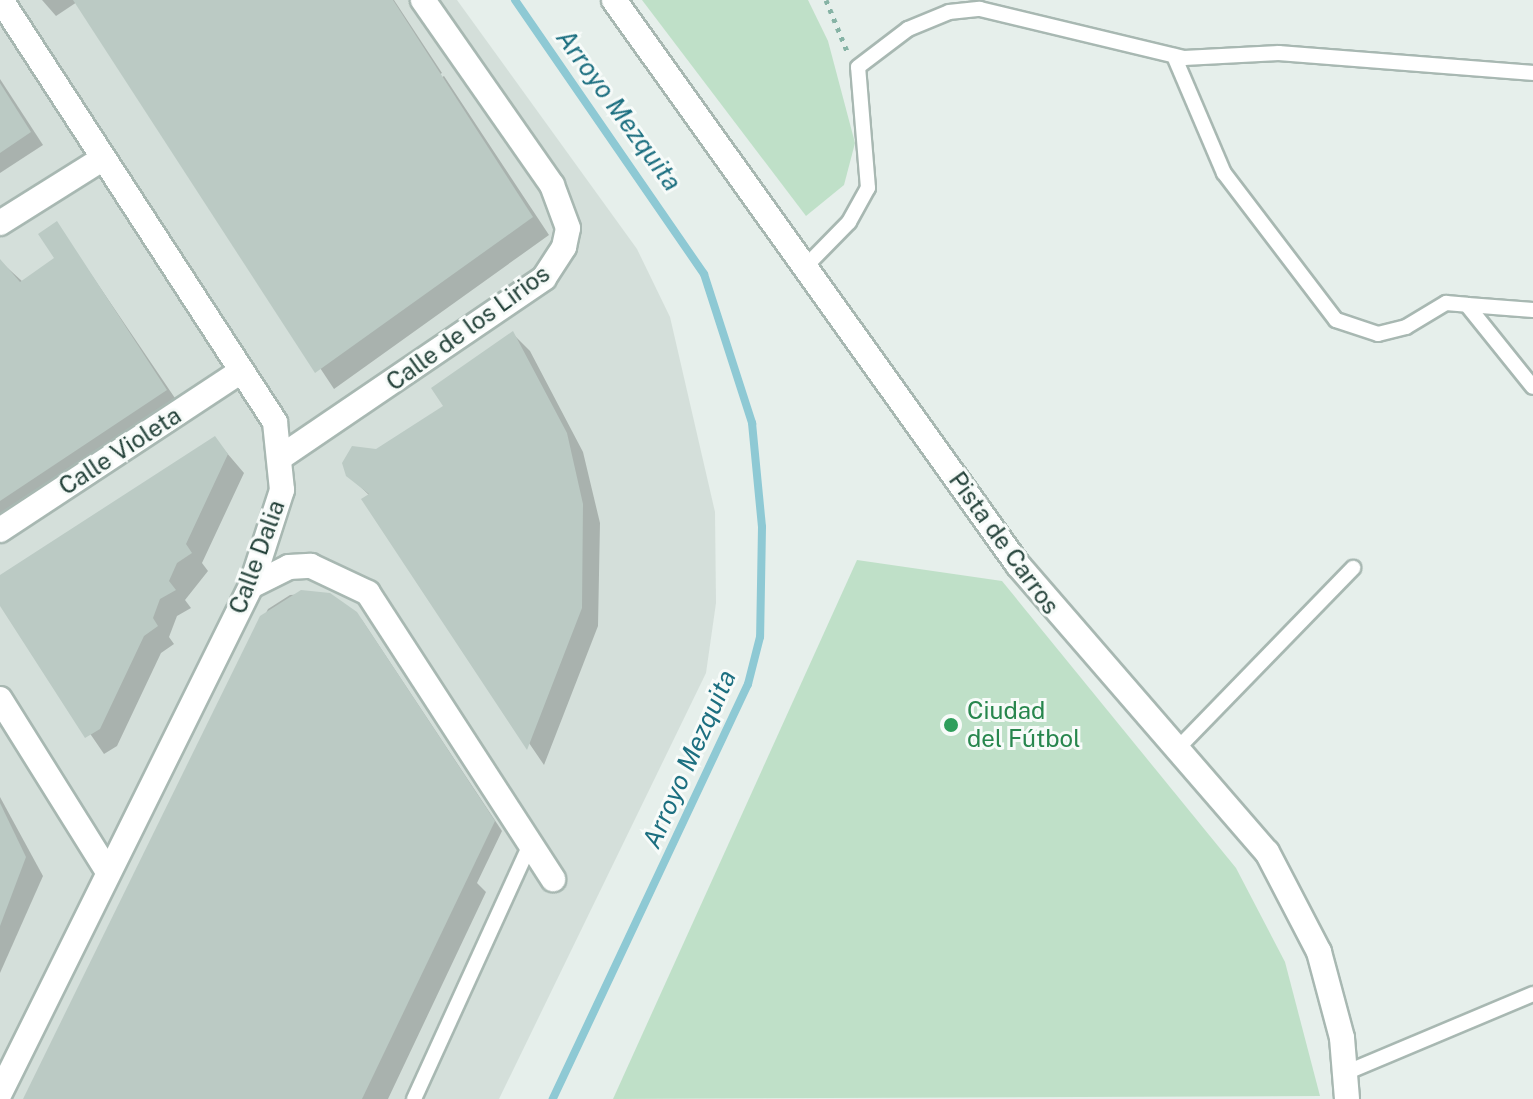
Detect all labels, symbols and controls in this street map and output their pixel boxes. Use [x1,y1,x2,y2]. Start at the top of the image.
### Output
water label: Arroyo Mezquita [550,23,688,197]
street label: Calle de los Lirios [380,259,556,397]
street label: Calle Violeta [53,401,187,501]
street label: Pista de Carros [943,466,1065,620]
street label: Calle Dalia [223,496,291,618]
water label: Arroyo Mezquita [636,665,742,853]
place label: Ciudad del Fútbol [967,697,1080,753]
marker: Ciudad del Fútbol [942,716,960,734]

